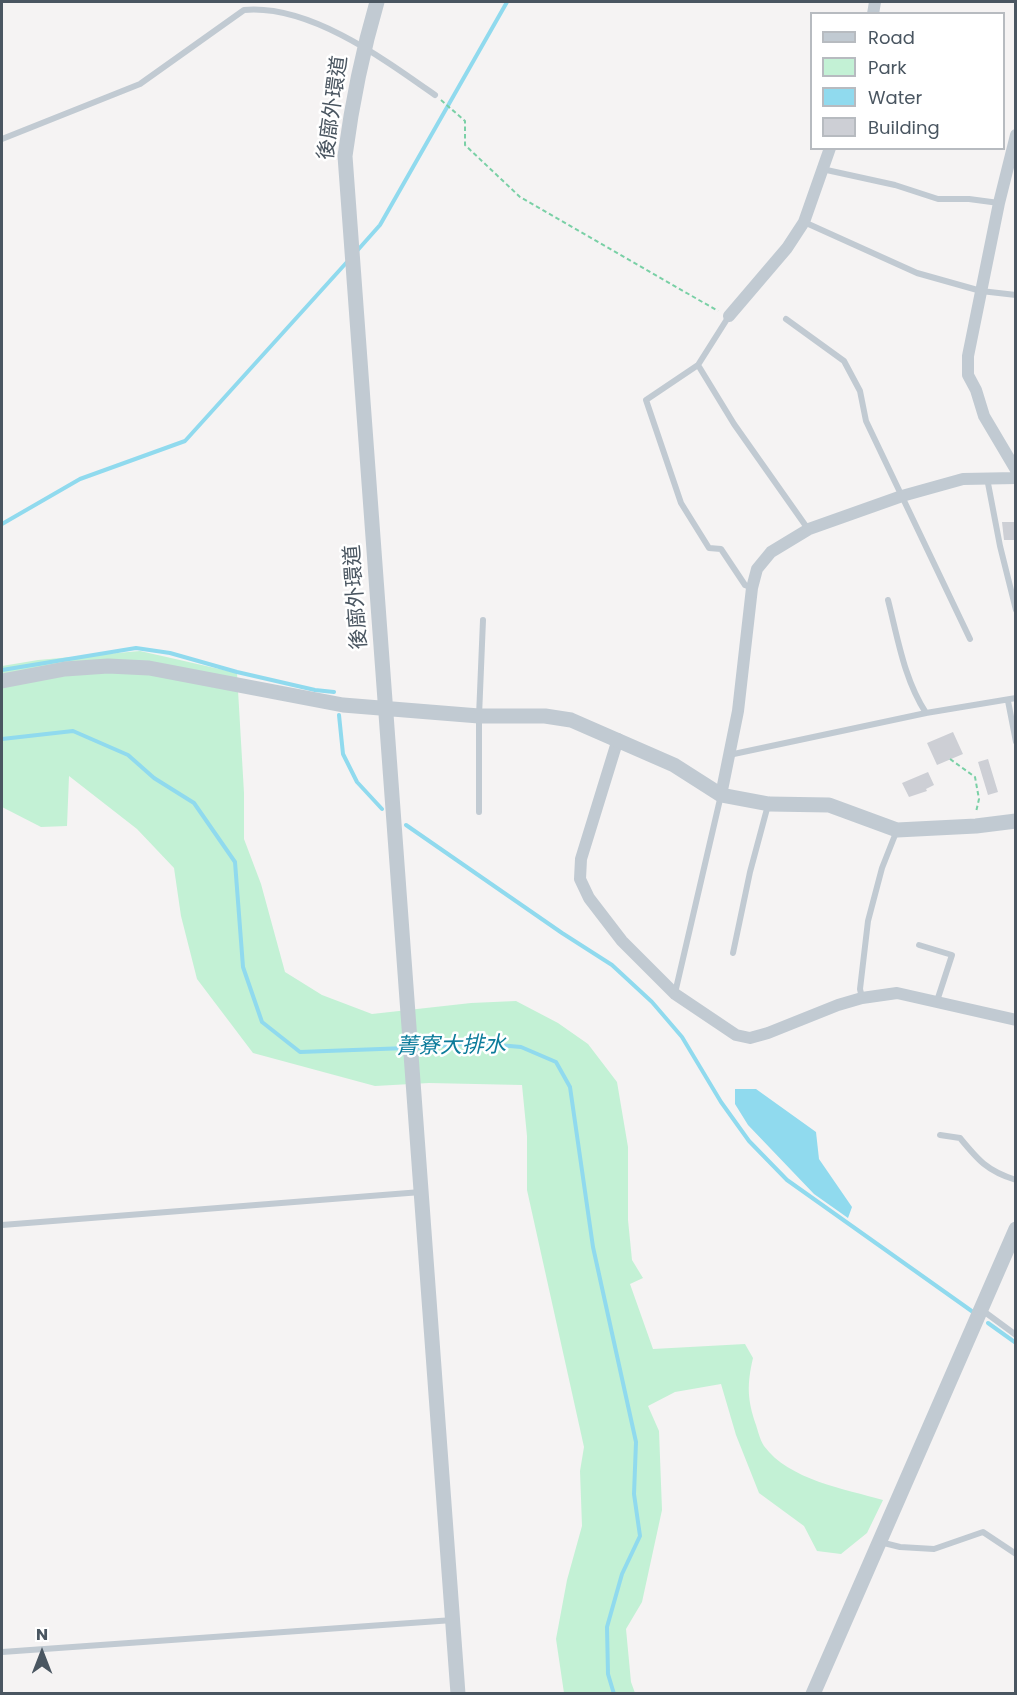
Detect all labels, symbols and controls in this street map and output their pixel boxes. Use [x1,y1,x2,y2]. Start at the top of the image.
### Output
legend [810,12,1005,150]
text: Road [868,25,915,50]
street label: 後廍外環道 [314,54,354,162]
text: Park [868,55,907,80]
text: Water [868,85,922,110]
text: Building [868,115,940,140]
street label: 後廍外環道 [341,544,373,650]
water label: 菁寮大排水 [396,1033,506,1061]
north arrow [12,1623,72,1683]
text: N [36,1623,48,1646]

